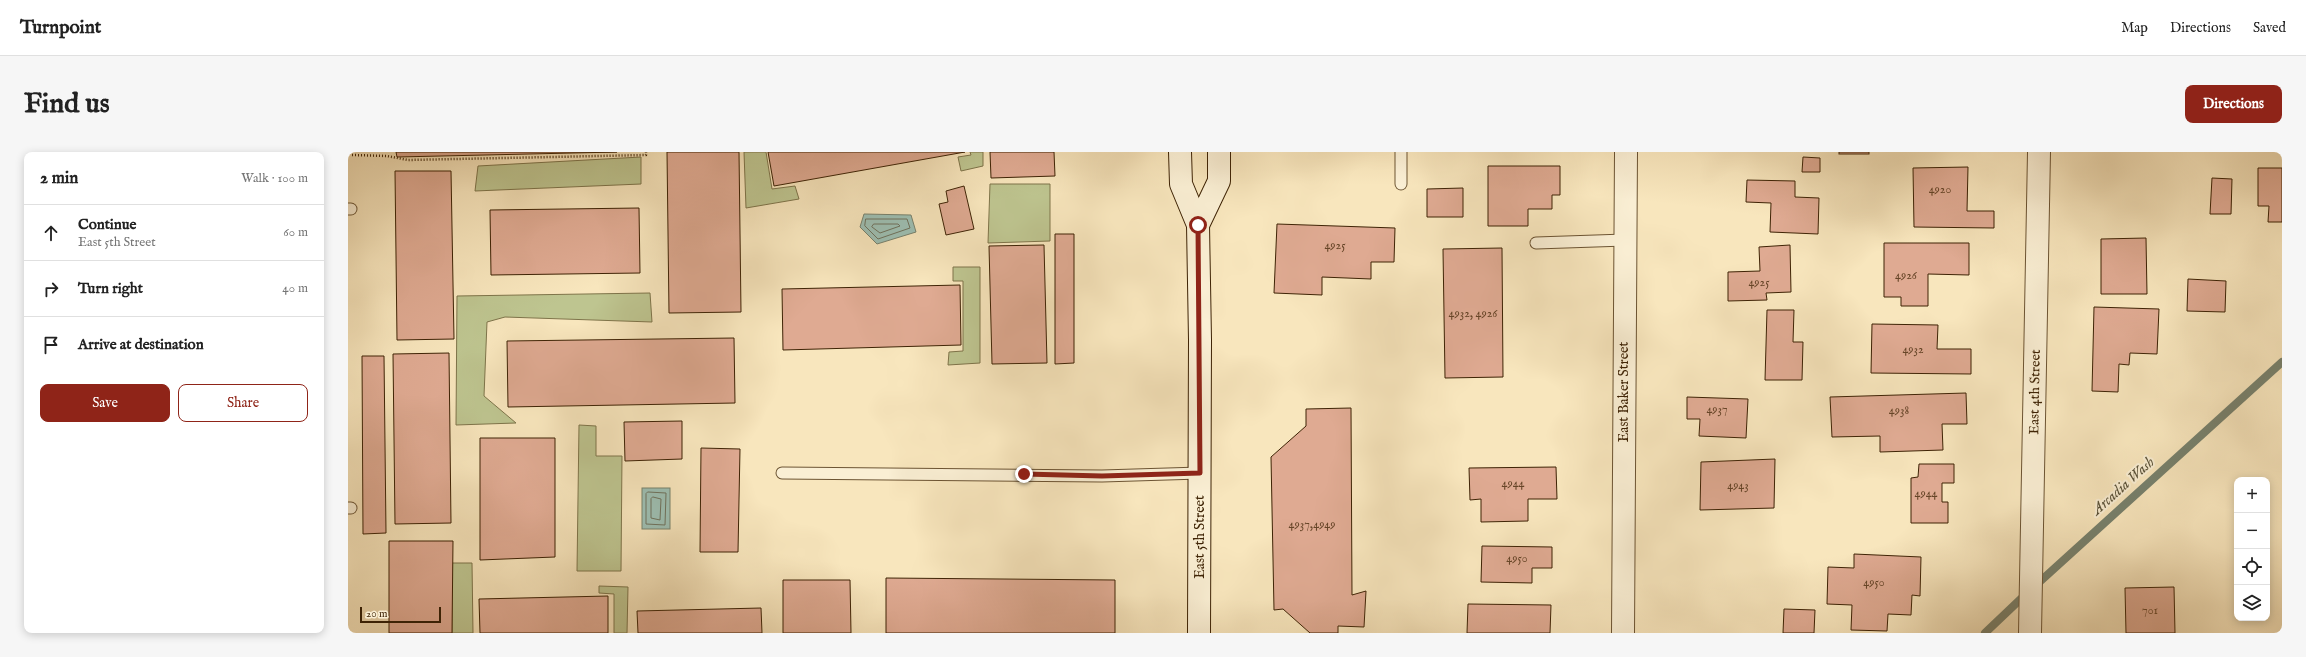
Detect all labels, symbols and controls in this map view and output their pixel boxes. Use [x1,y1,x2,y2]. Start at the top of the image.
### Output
text: Turnpoint [20,16,101,40]
text: Map [2121,19,2148,37]
text: Directions [2170,19,2231,37]
text: Saved [2253,19,2286,37]
button: Directions [2185,85,2282,123]
text: Find us [24,87,110,122]
text: 2 min [40,168,78,189]
text: Walk · 100 m [241,170,308,187]
house number: 4920 [1929,182,1951,197]
text: Continue [78,215,136,234]
route start [1189,216,1207,234]
icon: ahead [40,222,62,244]
text: 60 m [283,224,308,241]
text: East 5th Street [78,234,156,251]
house number: 4925 [1324,238,1346,253]
house number: 4926 [1895,268,1918,283]
house number: 4925 [1748,275,1770,290]
icon: right [40,278,62,300]
text: Turn right [78,279,143,298]
text: 40 m [282,280,308,297]
house number: 4932, 4926 [1449,306,1498,321]
icon: arrive [40,334,62,356]
text: Arrive at destination [78,335,204,354]
street label: East Baker Street [1615,341,1633,442]
house number: 4932 [1902,342,1924,357]
street label: East 4th Street [2025,349,2045,435]
button: Save [40,384,170,422]
button: Share [178,384,308,422]
house number: 4937 [1706,402,1728,417]
house number: 4938 [1889,403,1909,418]
water label: Arcadia Wash [2086,452,2159,520]
route end [1015,465,1033,483]
house number: 4944 [1502,476,1525,491]
map controls [2234,477,2270,621]
button: + [2234,477,2270,513]
house number: 4943 [1727,478,1749,493]
house number: 4944 [1915,486,1938,501]
street label: East 5th Street [1191,495,1209,579]
button: − [2234,513,2270,549]
house number: 4937,4949 [1289,517,1335,532]
button: locate [2234,549,2270,585]
house number: 4950 [1506,551,1528,566]
house number: 4950 [1863,575,1885,590]
button: layers [2234,585,2270,621]
house number: 701 [2142,603,2158,618]
scale bar [360,605,441,624]
text: 20 m [366,607,387,621]

